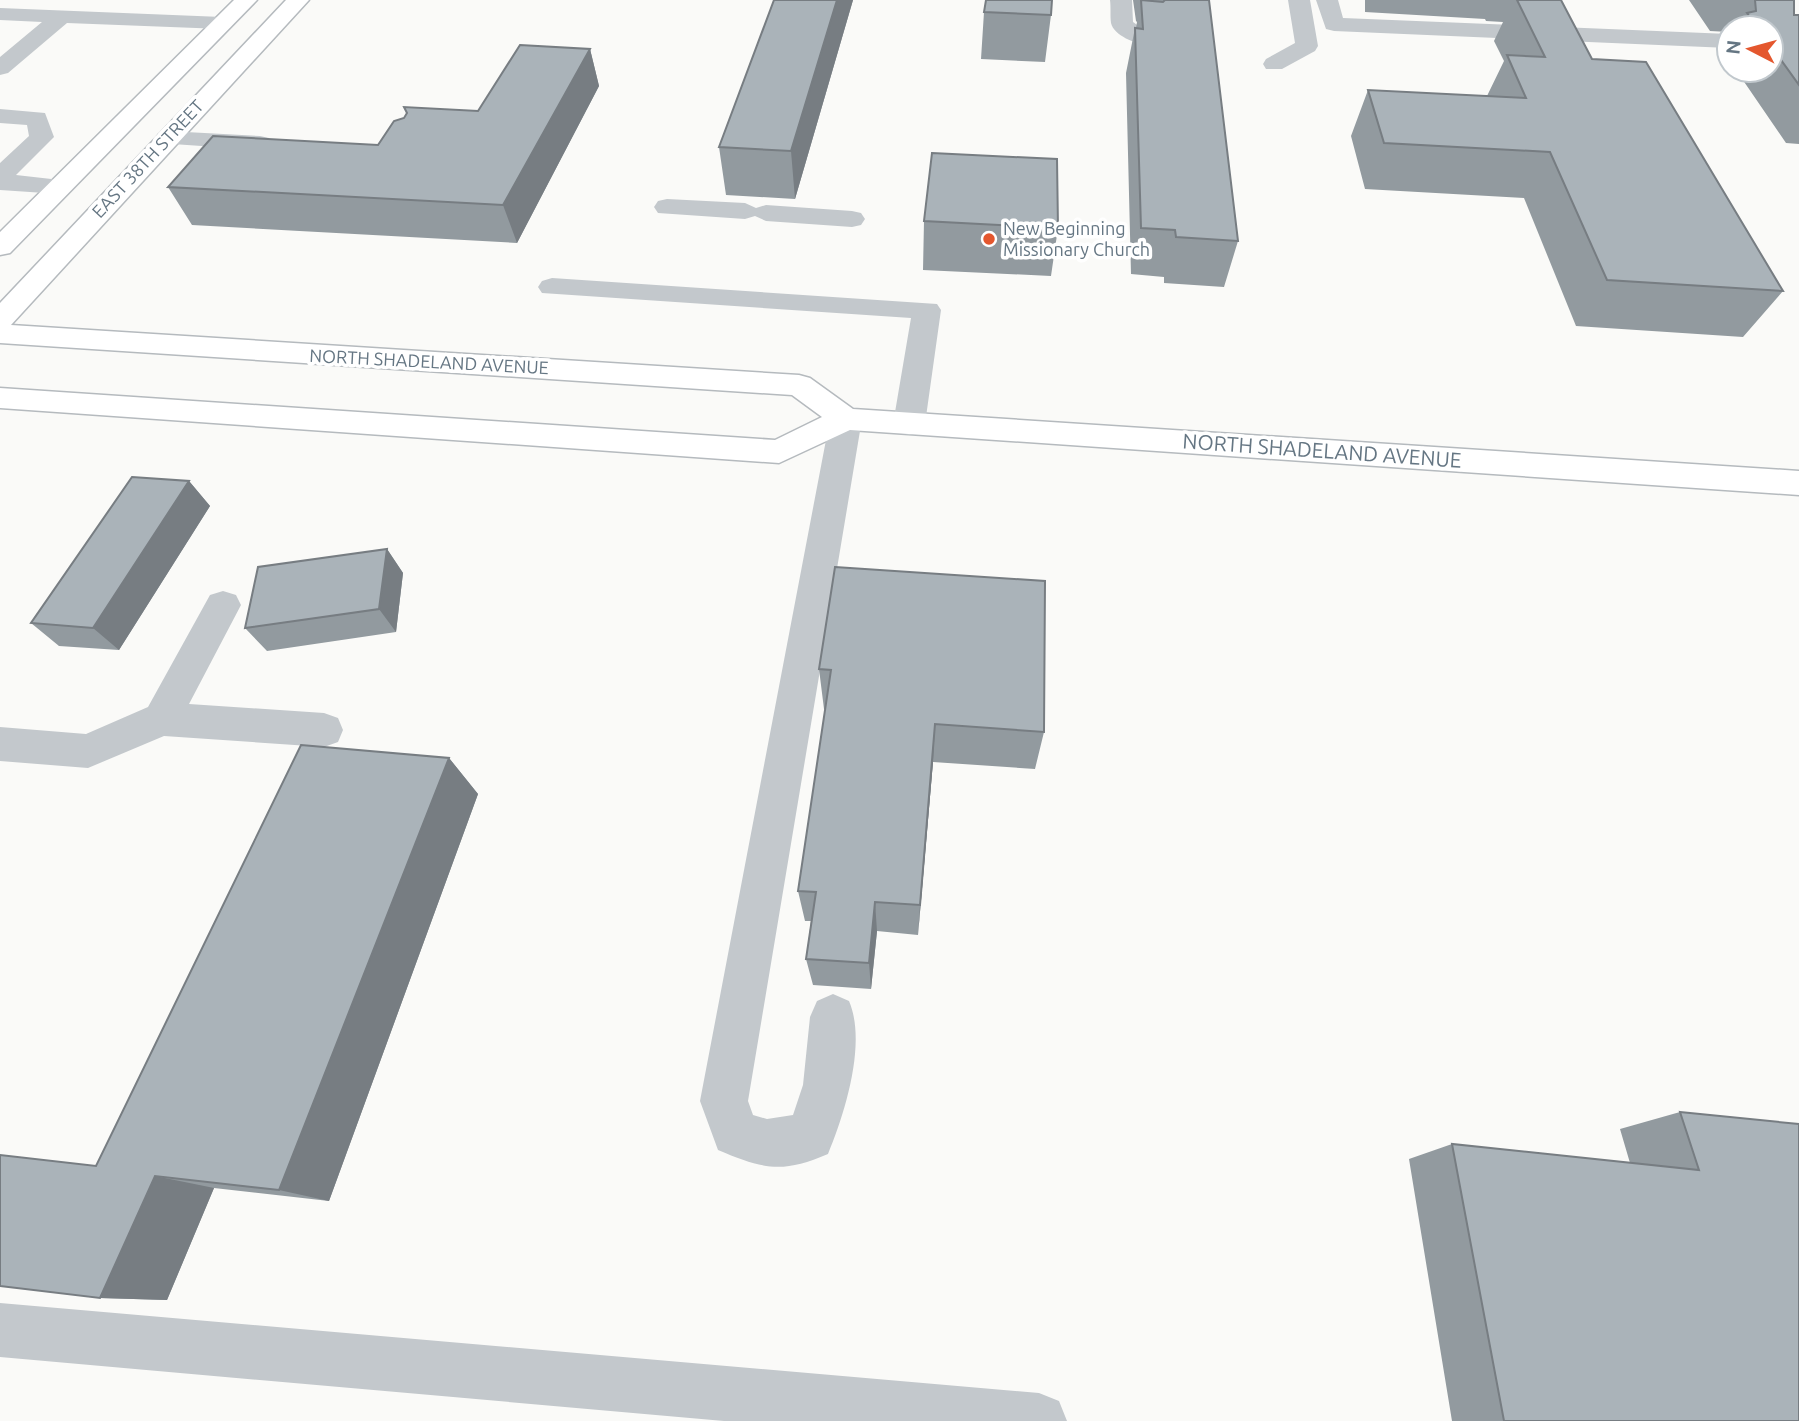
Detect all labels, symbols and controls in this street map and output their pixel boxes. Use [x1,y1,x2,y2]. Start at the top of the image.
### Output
north arrow [1715,14,1785,84]
text: N [1721,39,1745,55]
street label: EAST 38TH STREET [88,95,207,221]
place label: New Beginning Missionary Church [1003,218,1150,259]
marker: New Beginning Missionary Church [981,231,997,247]
street label: NORTH SHADELAND AVENUE [309,345,549,377]
street label: NORTH SHADELAND AVENUE [1182,428,1462,472]

